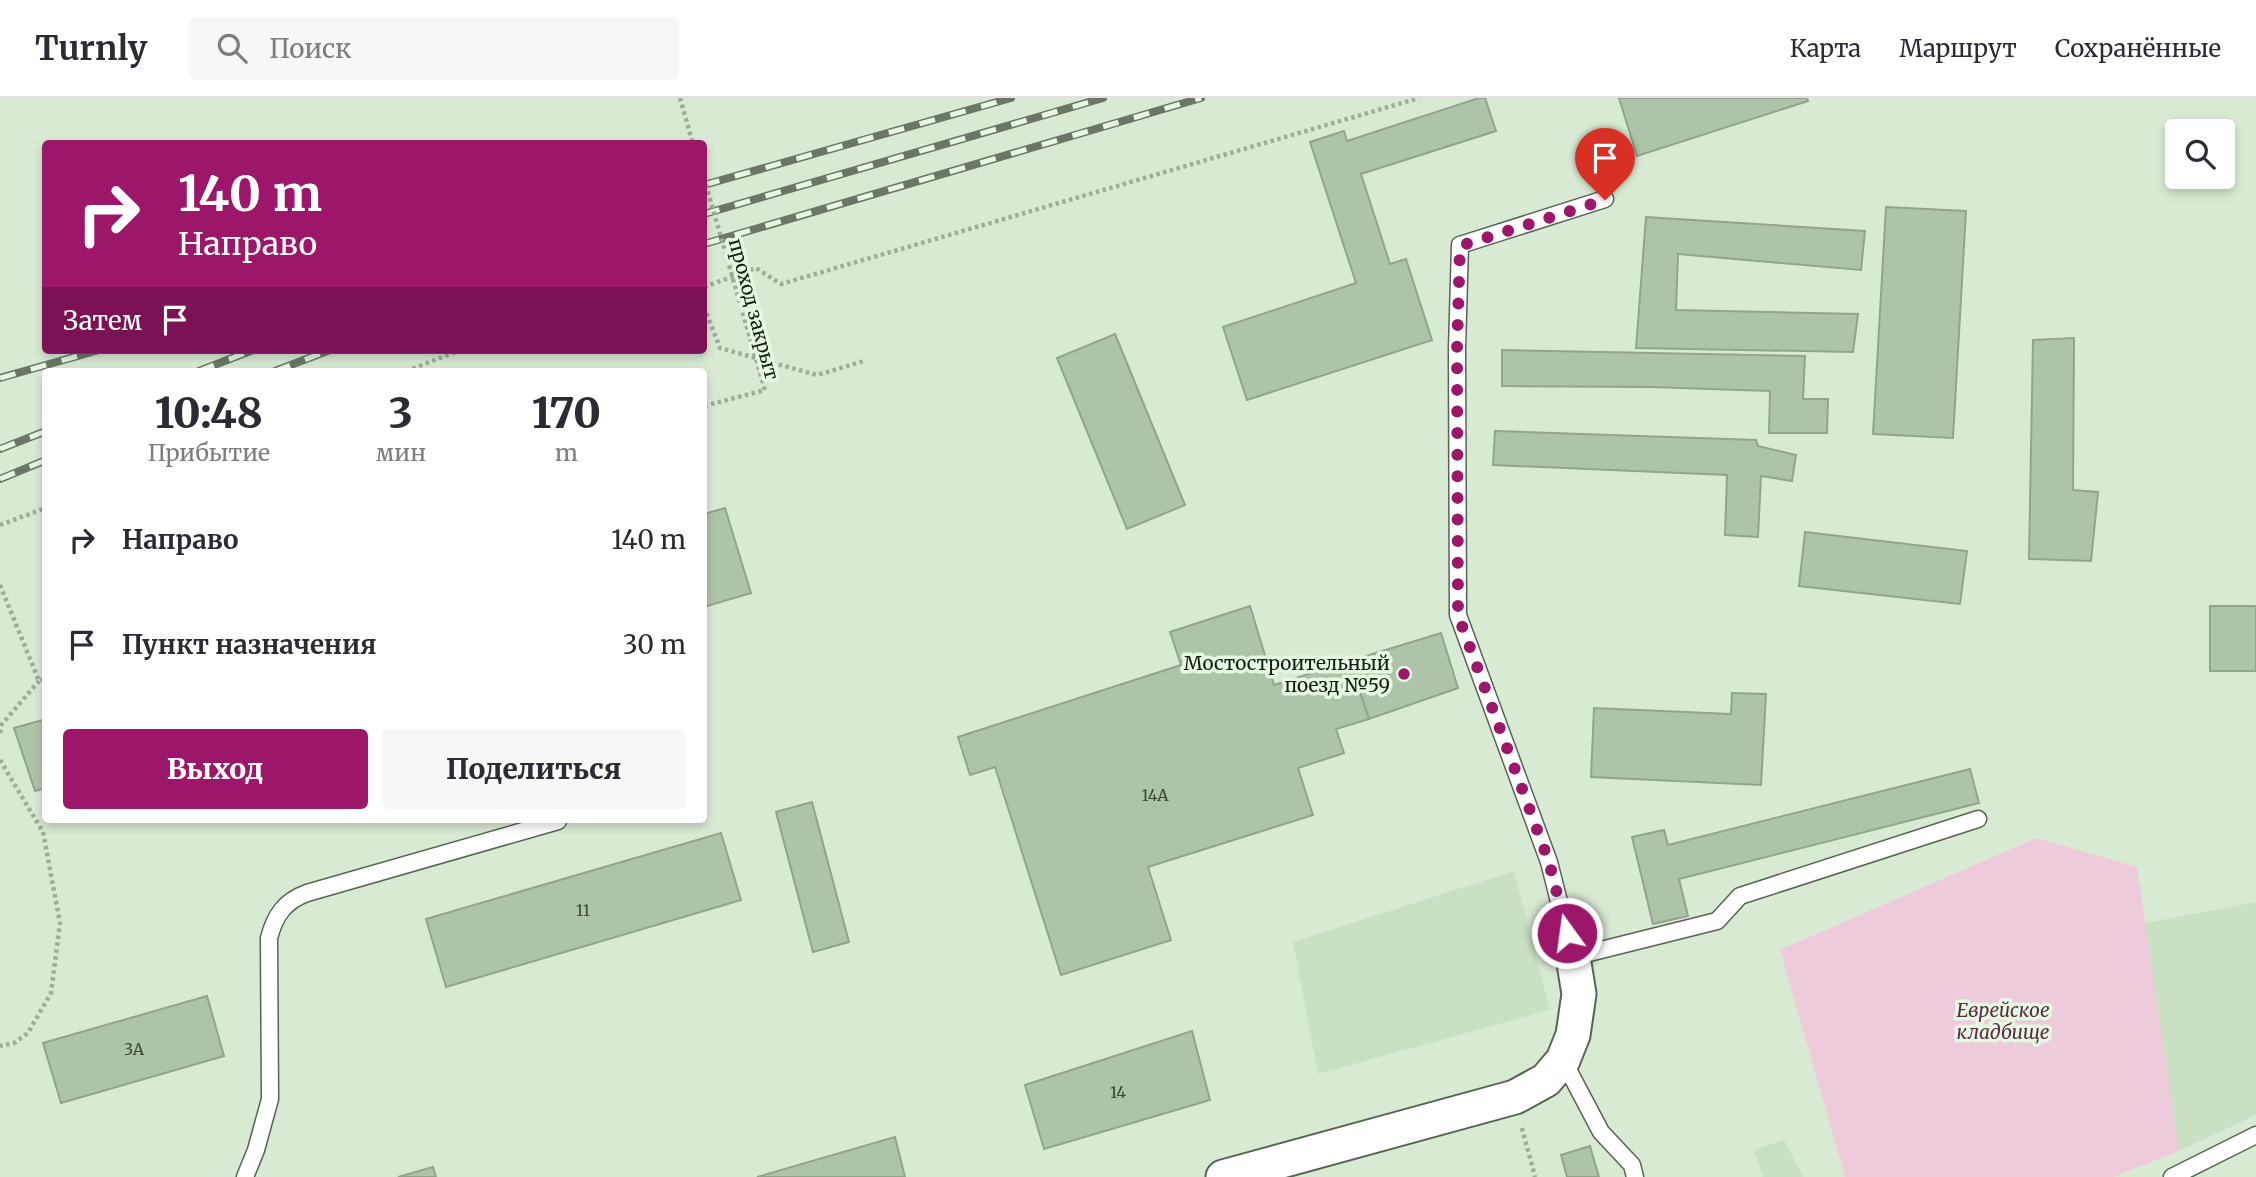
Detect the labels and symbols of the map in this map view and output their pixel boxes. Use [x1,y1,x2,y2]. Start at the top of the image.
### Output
pin [1575,128,1635,200]
street label: проход закрыт [724,236,784,382]
place label: Мостостроительный поезд №59 [1184,651,1390,697]
marker: Мостостроительный поезд №59 [1396,666,1412,682]
house number: 14А [1141,785,1169,805]
position arrow [1530,896,1604,970]
house number: 11 [576,900,590,920]
park label: Еврейское кладбище [1956,998,2050,1044]
house number: 3А [124,1039,145,1059]
house number: 14 [1110,1082,1126,1102]

